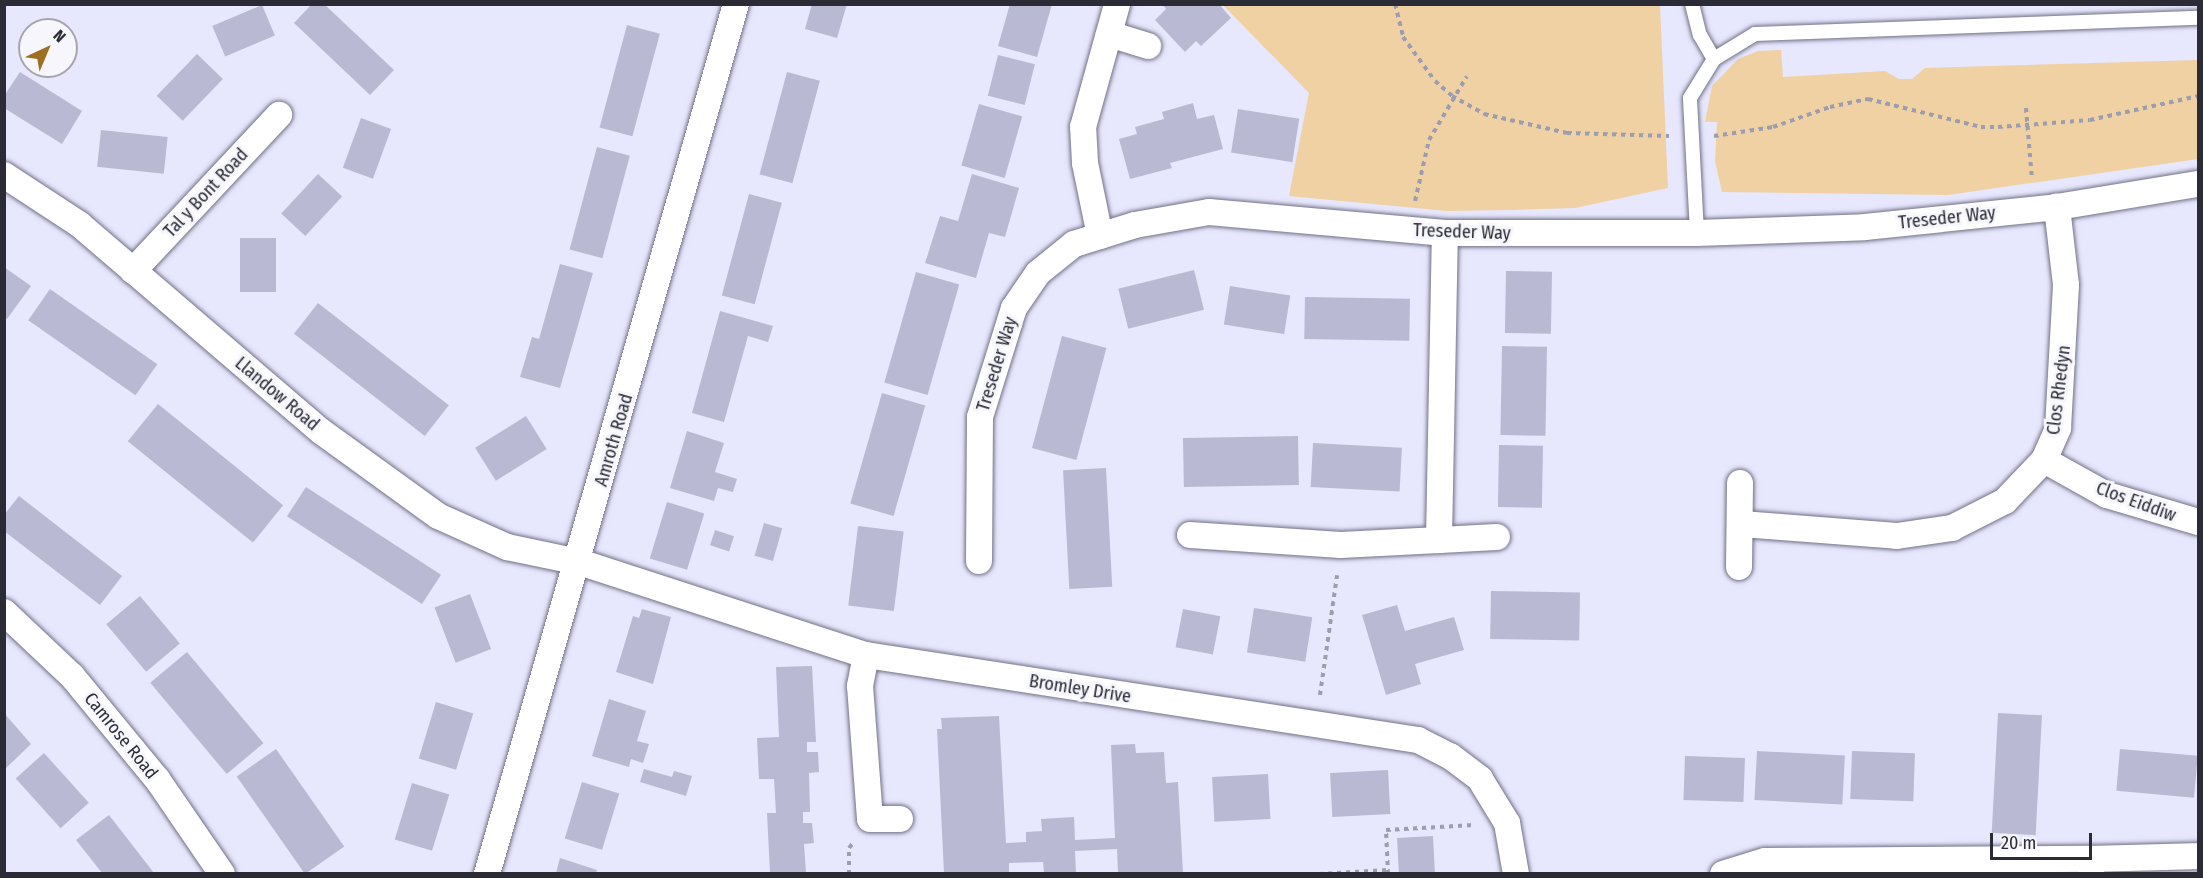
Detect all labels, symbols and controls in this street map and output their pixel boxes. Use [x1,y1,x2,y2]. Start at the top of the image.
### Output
north arrow [18,18,78,78]
text: N [49,26,70,46]
street label: Tal y Bont Road [159,144,253,242]
street label: Treseder Way [1897,202,1997,234]
street label: Treseder Way [1413,220,1511,244]
street label: Treseder Way [972,314,1022,414]
street label: Clos Rhedyn [2043,344,2075,436]
street label: Llandow Road [231,353,323,435]
street label: Amroth Road [590,391,638,489]
street label: Clos Eiddiw [2093,478,2179,526]
street label: Bromley Drive [1028,670,1132,708]
street label: Camrose Road [80,688,162,784]
scale bar [1993,821,2095,859]
text: 20 m [2001,832,2036,854]

